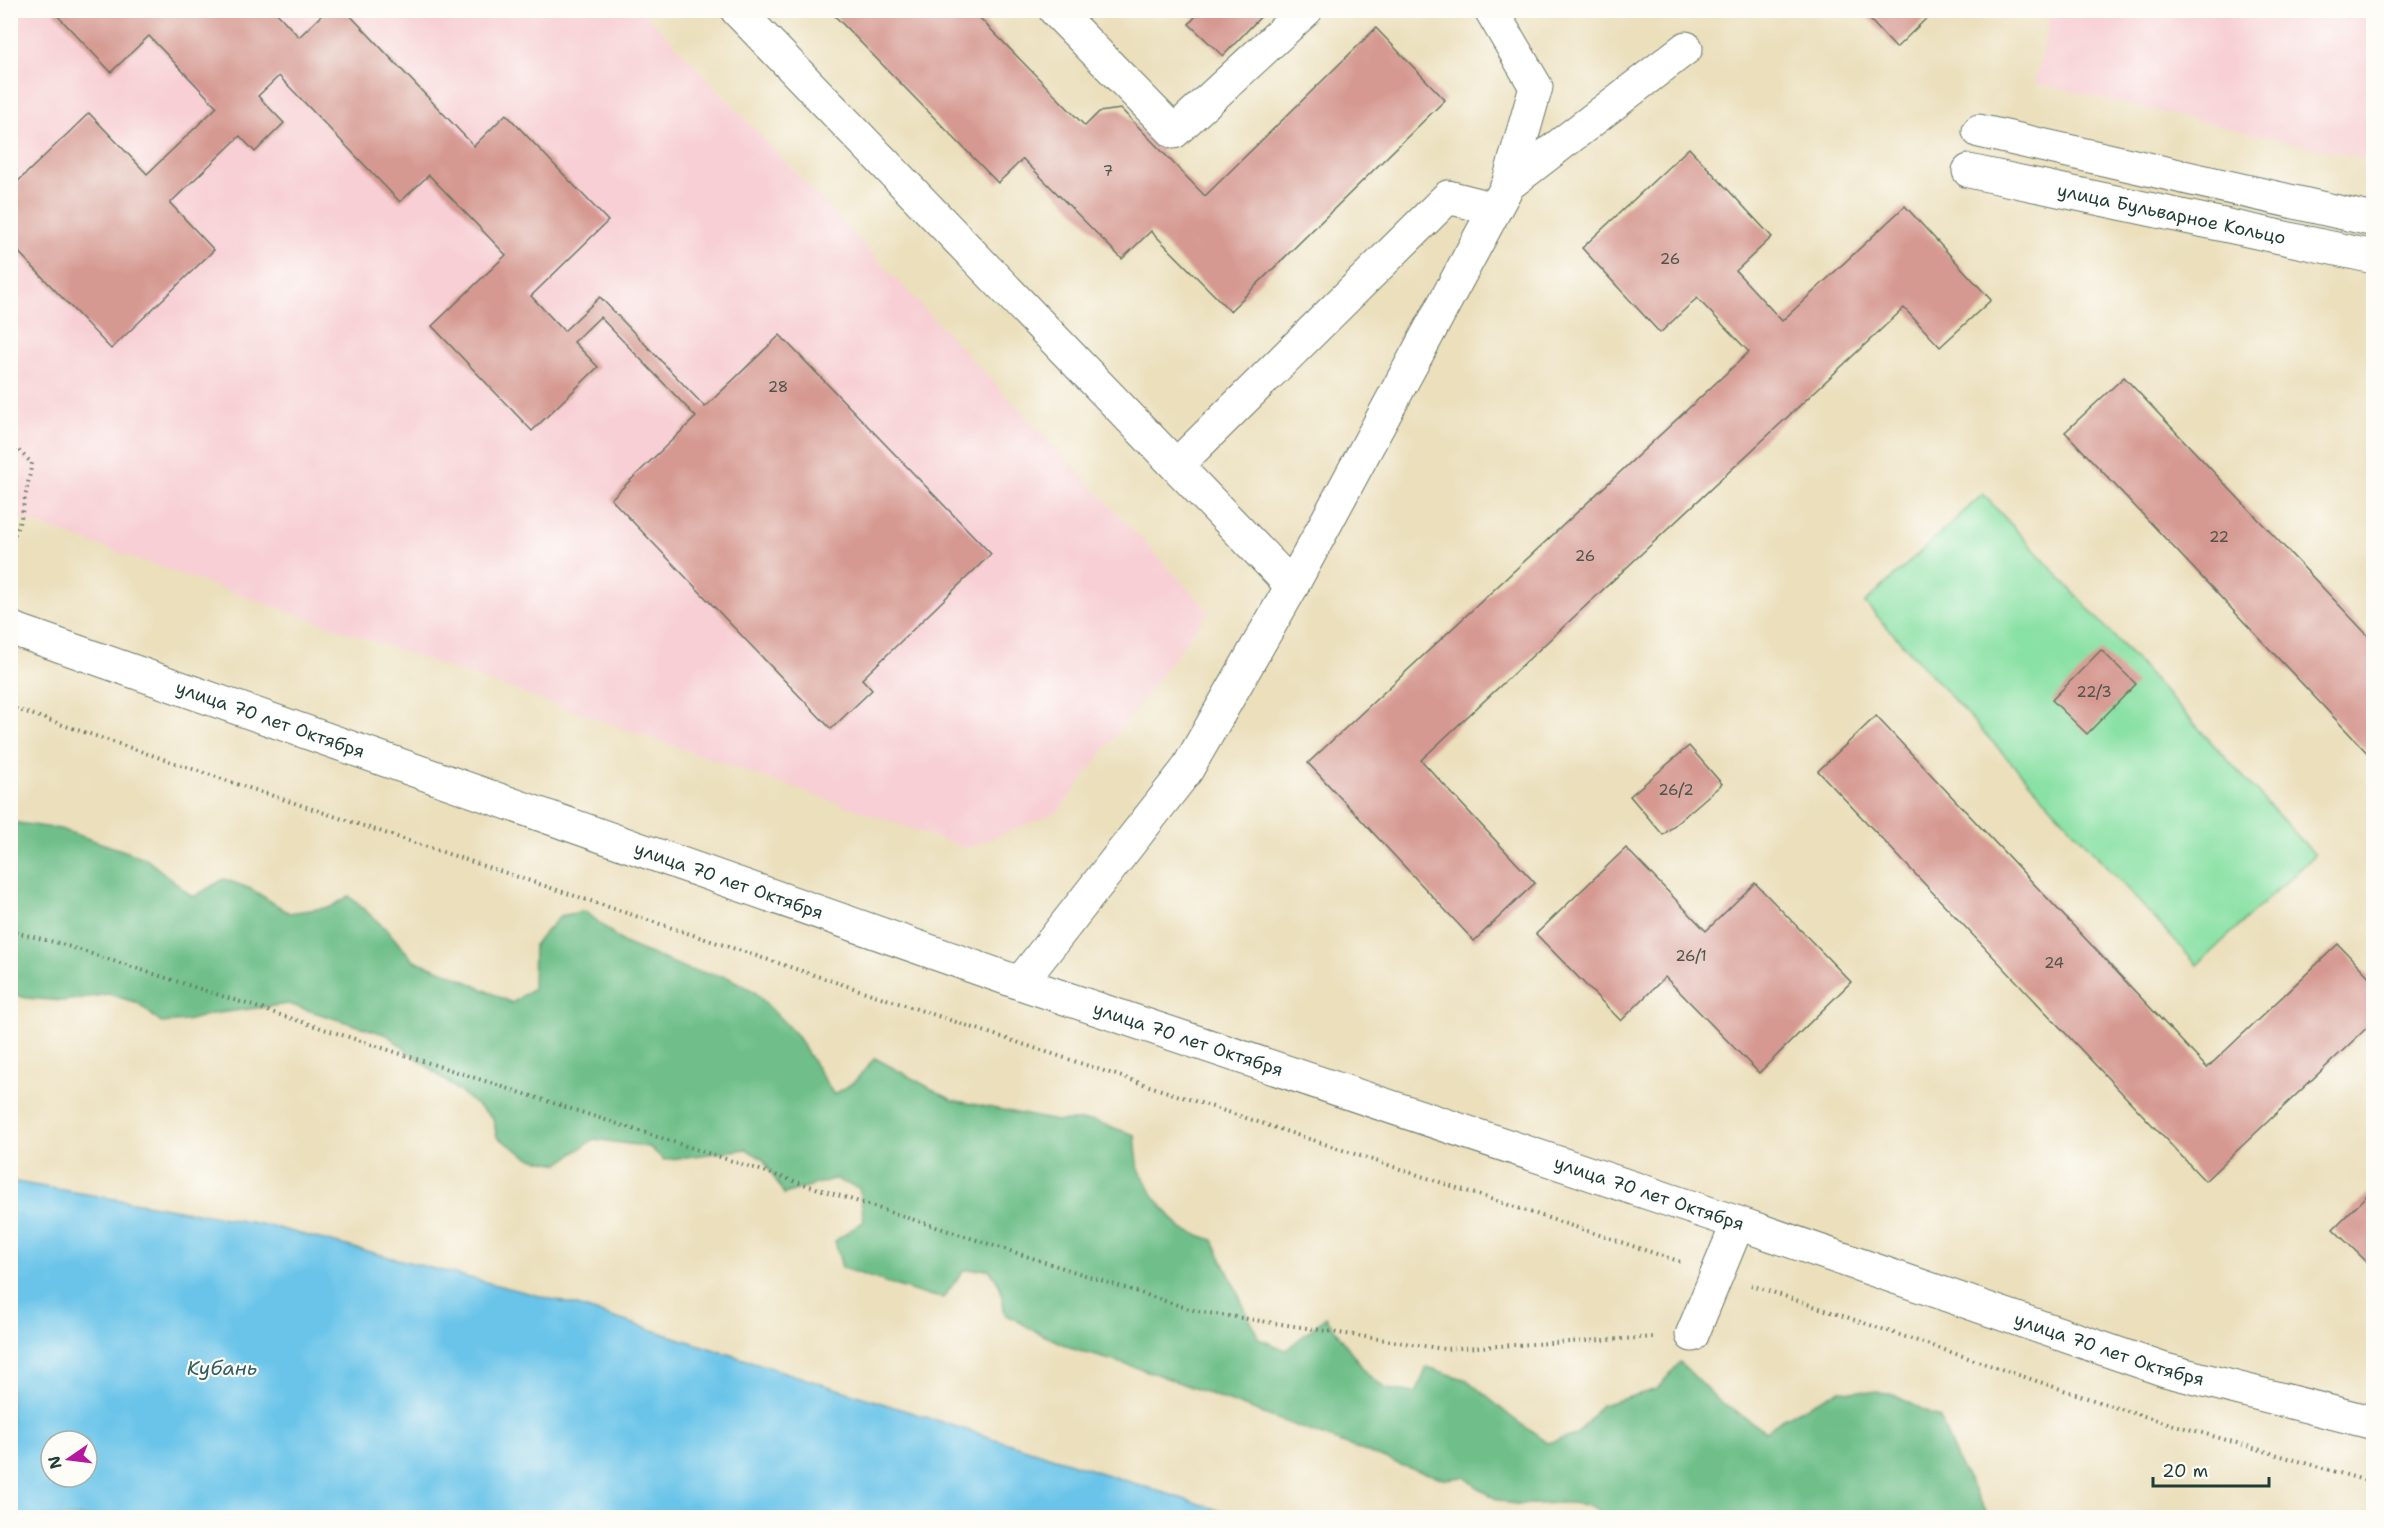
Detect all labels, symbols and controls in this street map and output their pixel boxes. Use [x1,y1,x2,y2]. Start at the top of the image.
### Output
house number: 7 [1103,161,1113,181]
street label: улица Бульварное Кольцо [2055,178,2288,250]
house number: 26 [1660,249,1680,269]
house number: 28 [768,377,788,397]
house number: 22 [2209,527,2229,547]
house number: 26 [1575,546,1595,566]
street label: улица 70 лет Октября [173,675,368,764]
house number: 22/3 [2076,682,2112,702]
house number: 26/2 [1658,780,1694,800]
street label: улица 70 лет Октября [631,836,827,925]
house number: 26/1 [1675,946,1707,966]
house number: 24 [2044,953,2064,973]
street label: улица 70 лет Октября [1090,996,1286,1082]
street label: улица 70 лет Октября [1551,1150,1747,1236]
street label: улица 70 лет Октября [2011,1307,2207,1392]
water label: Кубань [187,1355,257,1381]
north arrow [39,1429,99,1489]
scale bar [2153,1450,2268,1488]
text: N [43,1454,67,1471]
text: 20 m [2162,1459,2208,1483]

